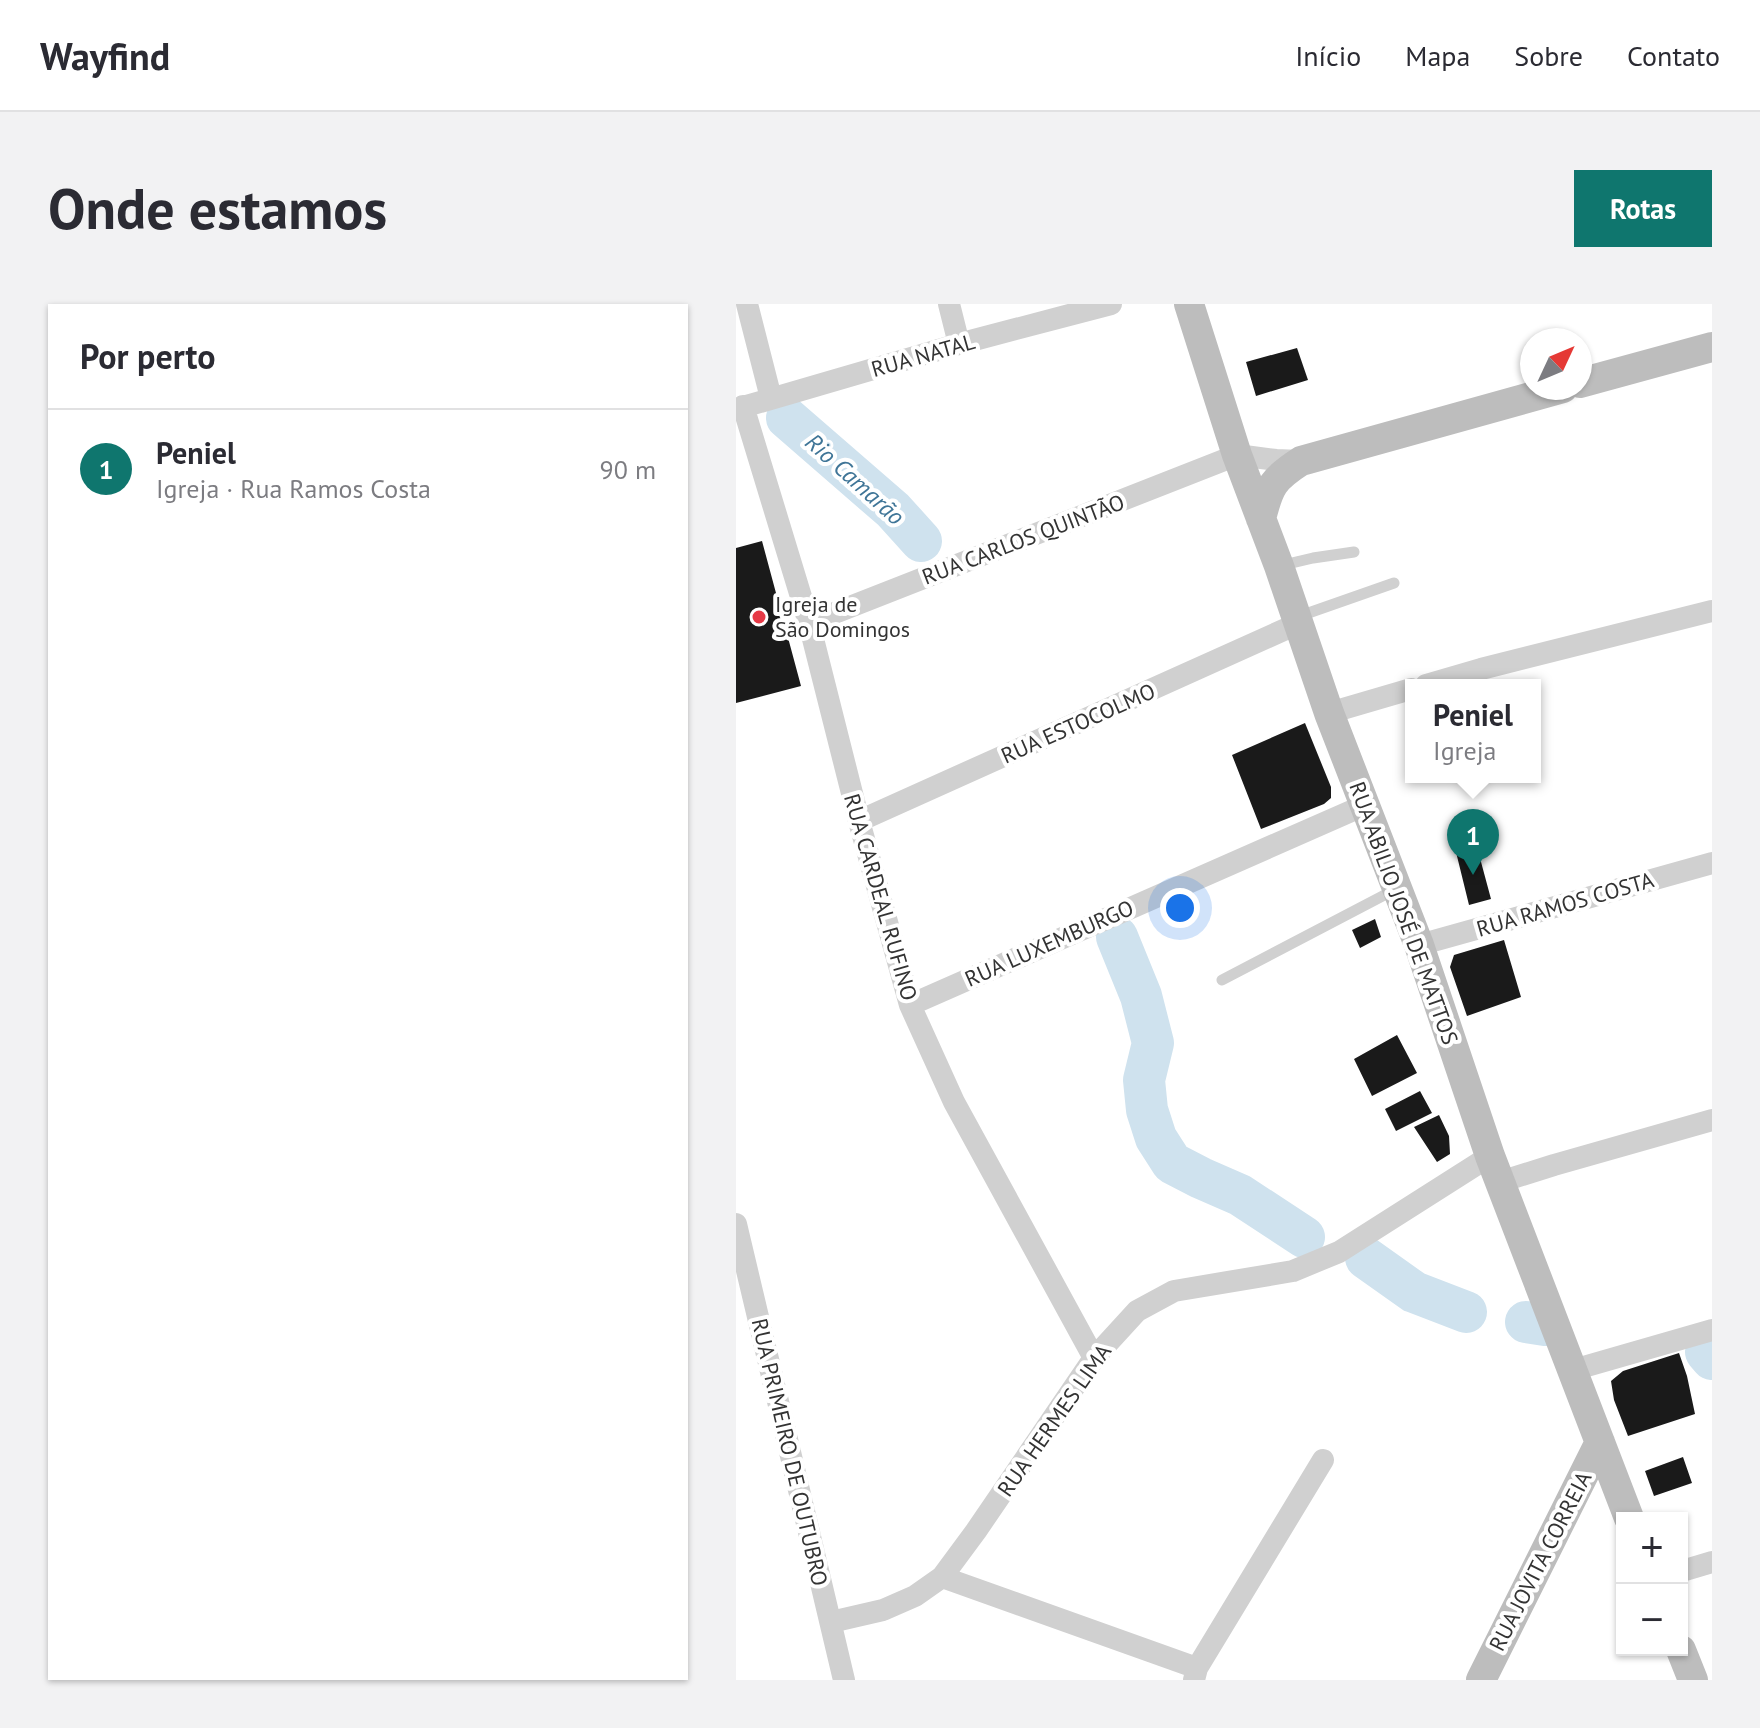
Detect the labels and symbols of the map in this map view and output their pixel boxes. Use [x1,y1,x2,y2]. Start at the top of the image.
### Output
street label: RUA NATAL [868,327,978,383]
north arrow [1520,328,1592,400]
water label: Rio Camarão [799,426,911,532]
street label: RUA CARLOS QUINTÃO [918,488,1128,590]
place label: Igreja de São Domingos [775,590,910,643]
marker: Igreja de São Domingos [750,608,768,626]
street label: RUA ESTOCOLMO [997,676,1159,770]
street label: RUA ABILIO JOSÉ DE MATTOS [1343,778,1465,1048]
street label: RUA CARDEAL RUFINO [838,790,924,1004]
pin: 1 [1447,809,1499,875]
street label: RUA RAMOS COSTA [1473,865,1657,943]
your location [1160,888,1200,928]
street label: RUA LUXEMBURGO [960,893,1138,993]
street label: RUA PRIMEIRO DE OUTUBRO [746,1315,834,1589]
street label: RUA HERMES LIMA [991,1338,1117,1502]
street label: RUA JOVITA CORREIA [1483,1466,1597,1656]

